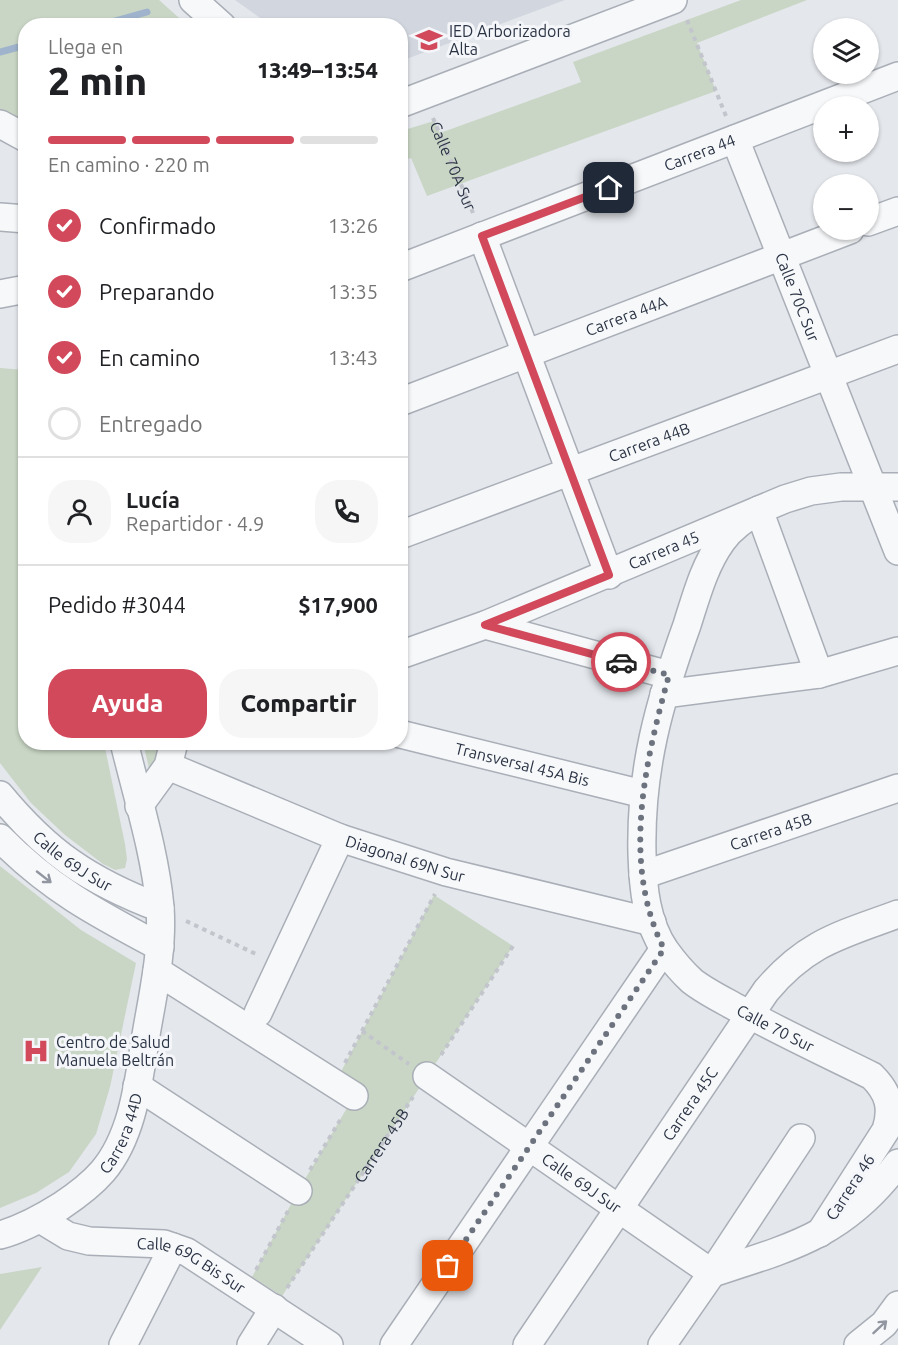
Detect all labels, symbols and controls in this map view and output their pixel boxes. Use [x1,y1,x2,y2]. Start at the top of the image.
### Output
map controls [813,18,879,240]
button: layers [813,18,879,84]
place label: IED Arborizadora Alta [449,22,571,58]
school or university icon: IED Arborizadora Alta [414,25,444,55]
text: Llega en [48,35,123,58]
text: 13:49–13:54 [257,57,378,82]
text: 2 min [48,59,147,102]
button: + [813,96,879,162]
street label: Calle 70A Sur [427,119,480,213]
street label: Carrera 44 [661,131,738,174]
text: En camino · 220 m [48,153,210,176]
pin [583,162,634,213]
icon: home [592,171,625,204]
button: − [813,174,879,240]
icon: check [48,209,81,242]
text: Confirmado [99,213,216,238]
text: 13:26 [328,214,378,237]
street label: Calle 70C Sur [772,250,823,344]
icon: check [48,275,81,308]
text: Preparando [99,279,215,304]
text: 13:35 [328,280,378,303]
street label: Carrera 44A [583,292,670,339]
icon: check [48,341,81,374]
text: En camino [99,345,200,370]
text: 13:43 [328,346,378,369]
text: Entregado [99,411,203,436]
street label: Carrera 44B [606,419,692,465]
button: person [48,480,111,543]
button: phone [315,480,378,543]
text: Lucía [126,487,180,512]
text: Repartidor · 4.9 [126,512,264,535]
street label: Carrera 45 [626,527,702,573]
text: Pedido #3044 [48,592,186,617]
text: $17,900 [298,592,378,617]
courier [591,632,651,692]
icon: car [605,646,638,679]
button: Ayuda [48,669,207,738]
button: Compartir [219,669,378,738]
street label: Transversal 45A Bis [453,739,591,789]
street label: Carrera 45B [728,809,814,854]
street label: Calle 69J Sur [30,827,115,895]
street label: Diagonal 69N Sur [343,831,467,885]
one-way arrow [35,871,51,884]
street label: Calle 70 Sur [734,1001,817,1055]
place label: Centro de Salud Manuela Beltrán [56,1033,174,1069]
hospital icon: Centro de Salud Manuela Beltrán [21,1036,51,1066]
street label: Carrera 45C [659,1063,721,1144]
street label: Carrera 44D [95,1091,145,1177]
street label: Carrera 45B [350,1105,412,1186]
street label: Calle 69J Sur [539,1149,625,1217]
street label: Carrera 46 [822,1151,878,1223]
street label: Calle 69G Bis Sur [136,1234,249,1297]
pin [422,1240,473,1291]
icon: bag [431,1249,464,1282]
one-way arrow [872,1320,887,1334]

